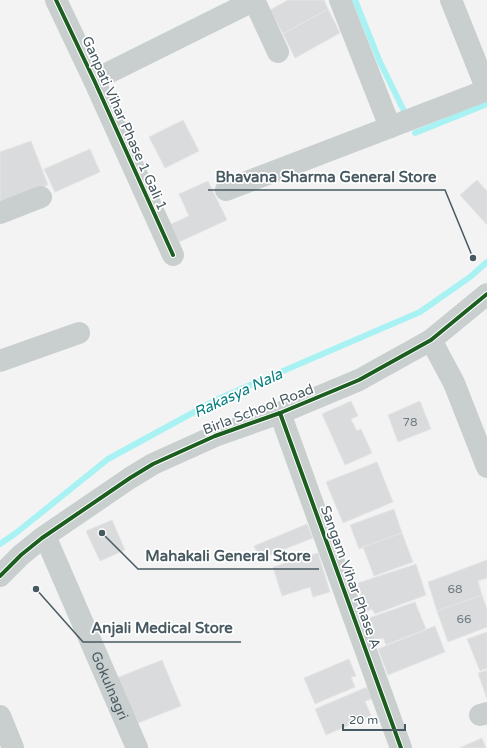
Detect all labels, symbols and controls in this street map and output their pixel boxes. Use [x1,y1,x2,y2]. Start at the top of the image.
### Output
street label: Ganpati Vihar Phase 1 Gali 1 [78,34,171,213]
callout: Bhavana Sharma General Store [208,163,445,190]
text: Bhavana Sharma General Store [216,168,437,186]
water label: Rakasya Nala [191,364,286,421]
street label: Birla School Road [200,380,316,438]
house number: 78 [402,415,418,429]
street label: Sangam Vihar Phase A [317,503,384,651]
callout: Mahakali General Store [138,542,319,569]
text: Mahakali General Store [145,547,311,565]
house number: 68 [447,582,463,596]
house number: 66 [456,612,472,626]
callout: Anjali Medical Store [83,615,241,642]
text: Anjali Medical Store [91,619,233,638]
street label: Gokulnagri [87,649,132,723]
scale bar [343,706,405,732]
text: 20 m [349,713,378,727]

